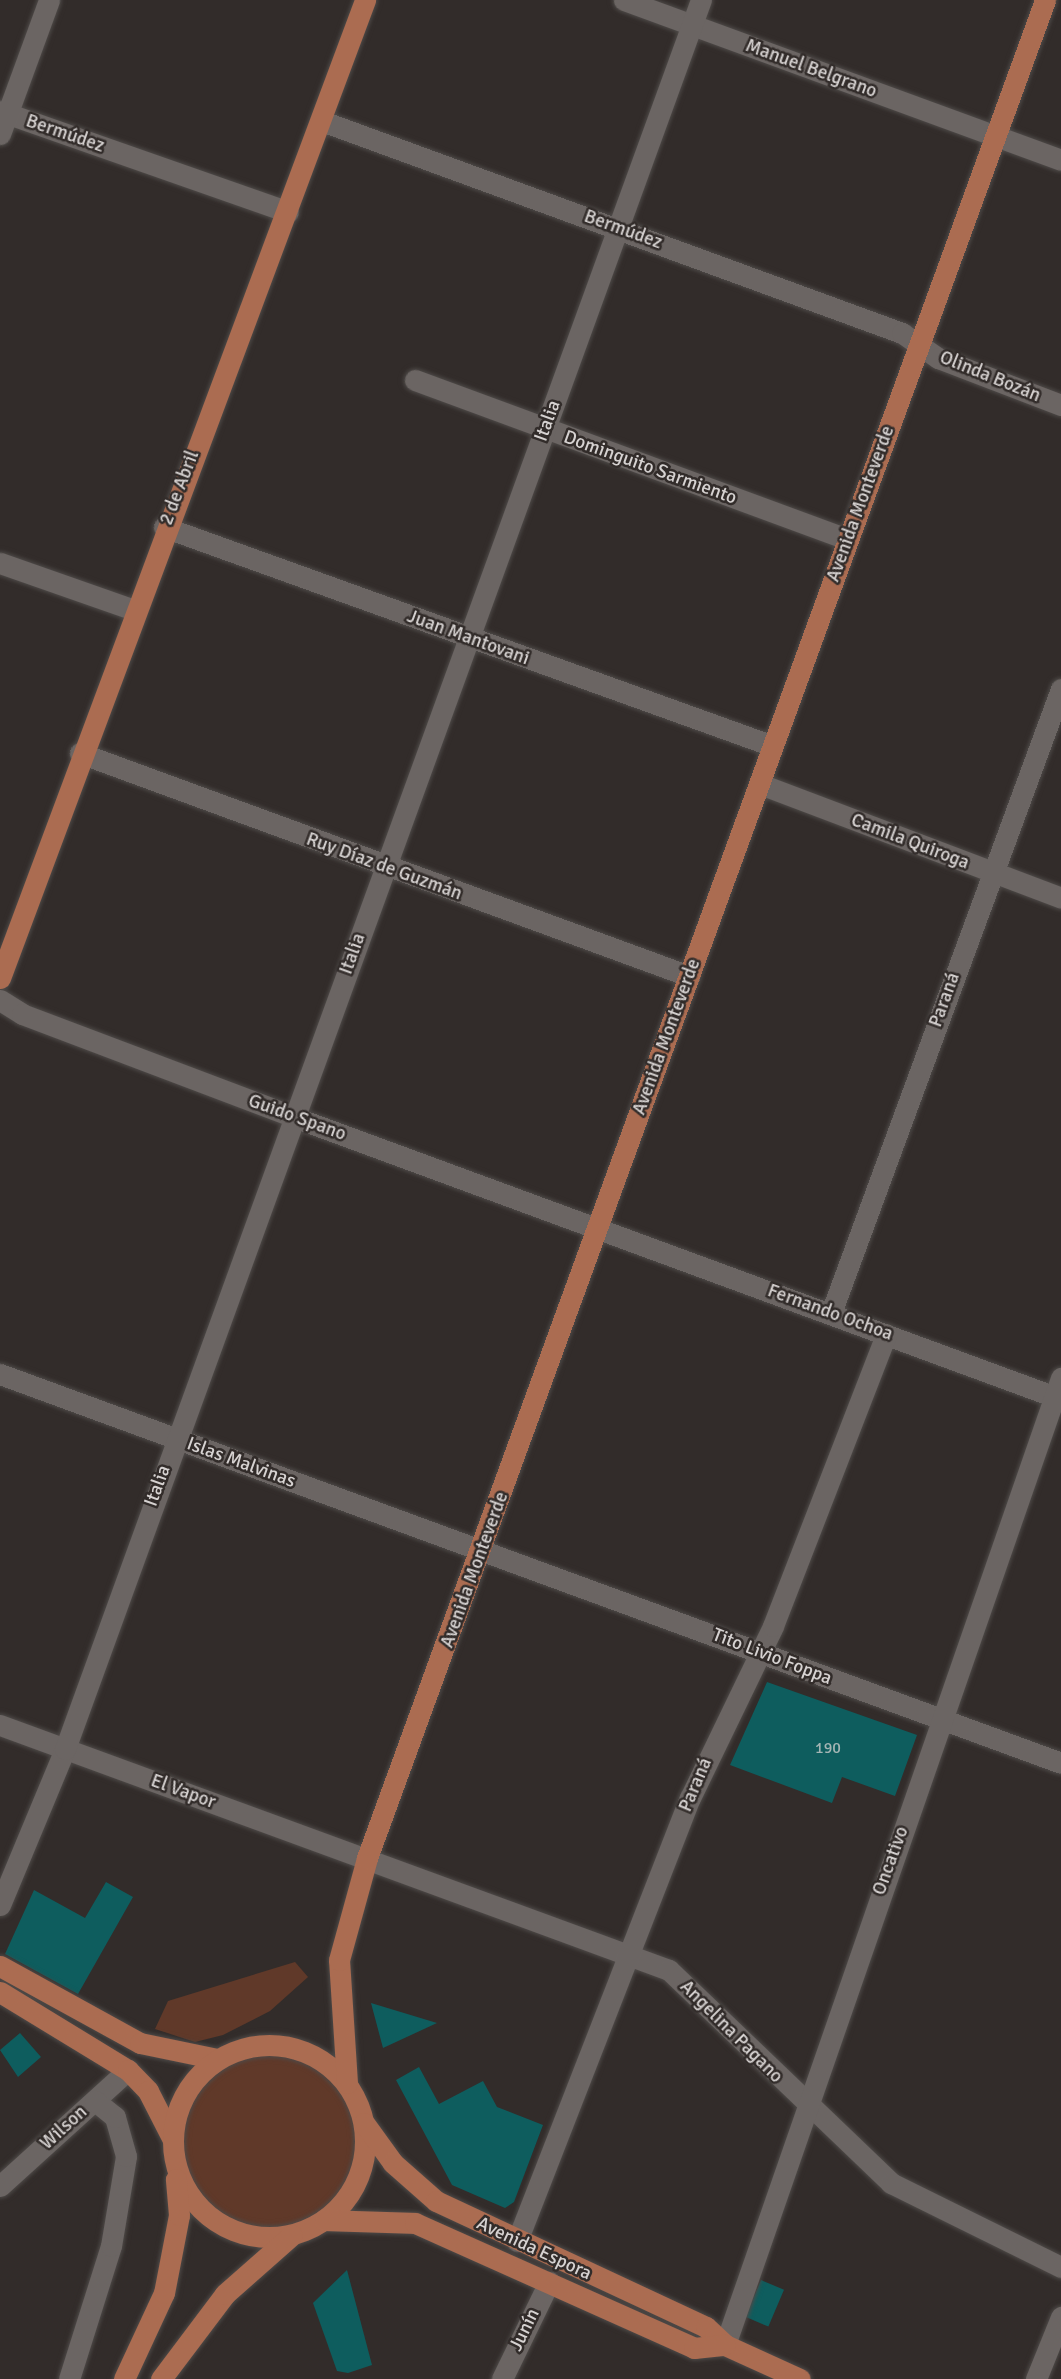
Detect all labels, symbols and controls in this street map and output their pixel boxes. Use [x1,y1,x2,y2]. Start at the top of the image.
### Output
street label: Manuel Belgrano [742,35,880,103]
street label: Bermúdez [23,110,107,158]
street label: Bermúdez [581,205,665,255]
street label: Olinda Bozán [936,346,1044,408]
street label: Italia [530,397,566,445]
street label: Avenida Monteverde [822,423,900,585]
street label: Dominguito Sarmiento [560,426,740,510]
street label: 2 de Abril [155,448,205,528]
street label: Juan Mantovani [404,605,532,671]
street label: Camila Quiroga [848,809,972,875]
street label: Ruy Díaz de Guzmán [303,828,465,906]
street label: Italia [335,930,371,978]
street label: Avenida Monteverde [628,956,706,1118]
street label: Paraná [925,970,965,1030]
street label: Guido Spano [245,1090,349,1146]
street label: Fernando Ochoa [764,1280,896,1346]
street label: Islas Malvinas [184,1433,298,1493]
street label: Italia [140,1462,176,1510]
street label: Avenida Monteverde [436,1489,514,1651]
street label: Tito Livio Foppa [709,1624,835,1690]
house number: 190 [815,1738,841,1758]
street label: Paraná [674,1755,718,1815]
street label: El Vapor [148,1770,218,1814]
street label: Oncativo [868,1824,914,1898]
street label: Angelina Pagano [675,1976,787,2088]
street label: Wilson [36,2101,92,2155]
street label: Avenida Espora [473,2212,595,2286]
street label: Junín [505,2305,545,2355]

